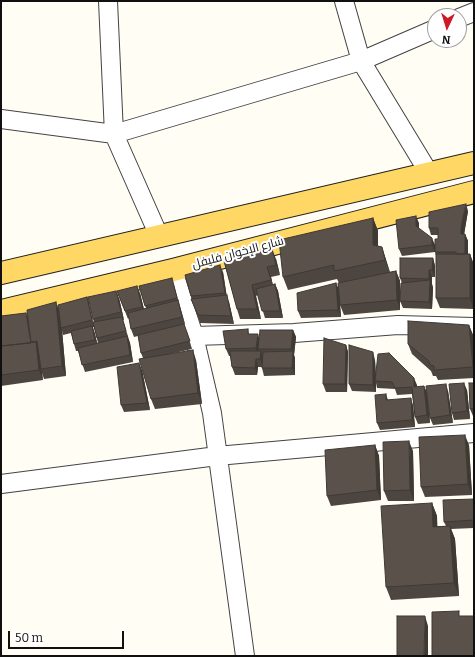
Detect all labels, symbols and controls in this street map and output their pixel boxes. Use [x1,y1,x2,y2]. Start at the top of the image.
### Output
north arrow [427,8,467,48]
text: N [442,33,451,46]
street label: شارع الإخوان فليفل [191,234,285,272]
scale bar [10,623,126,649]
text: 50 m [15,631,43,645]

